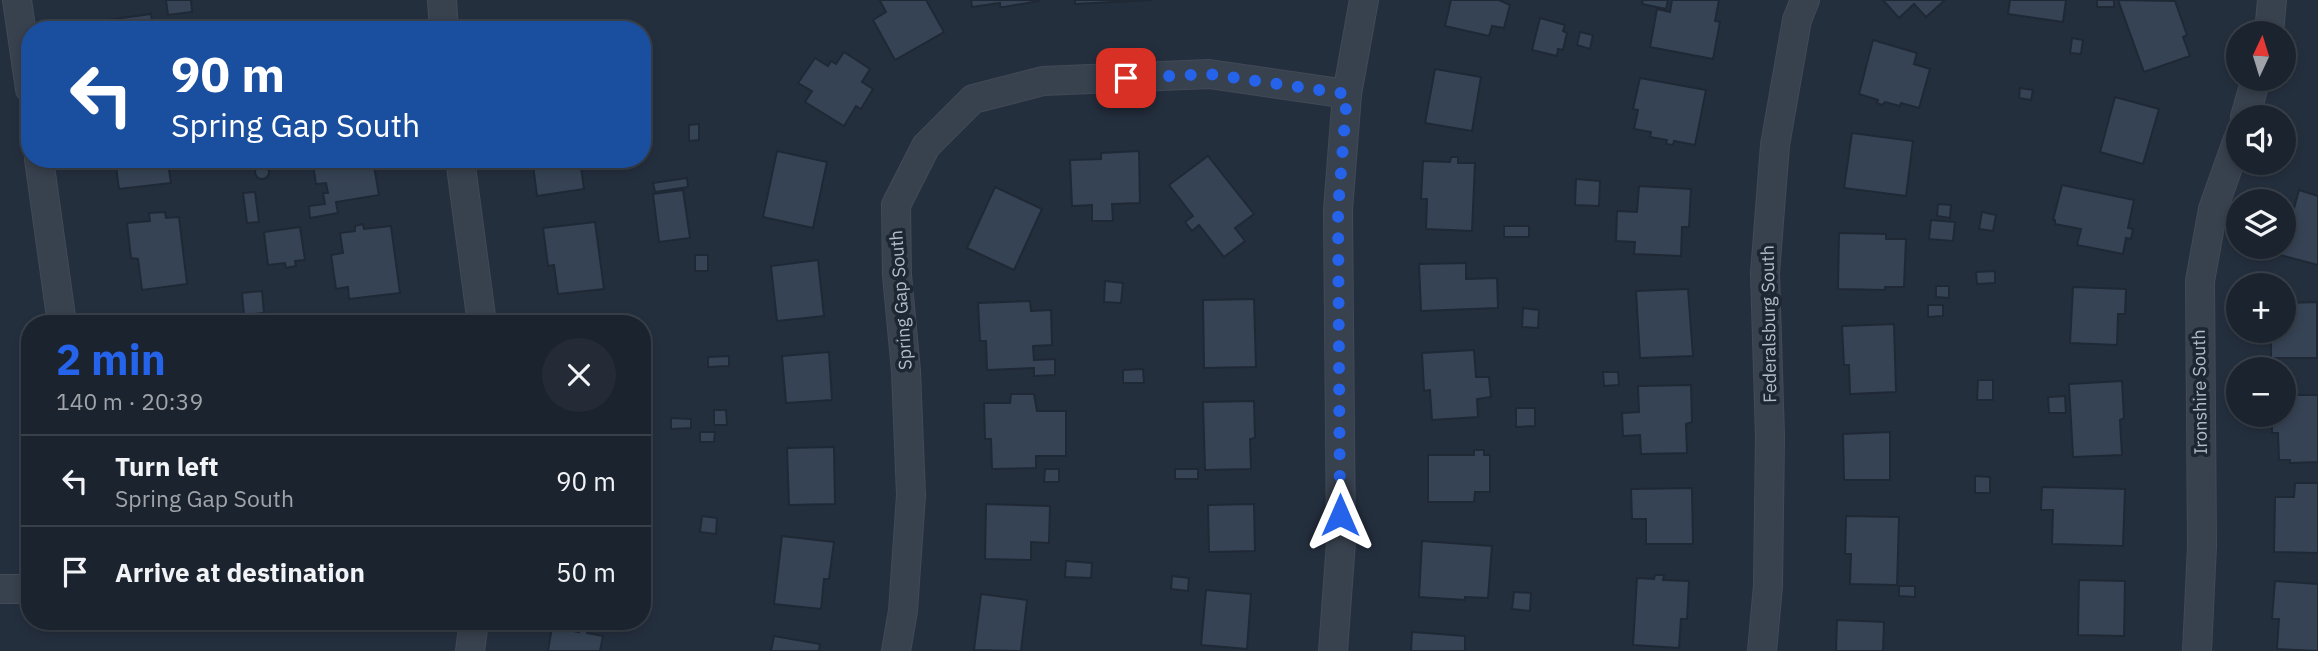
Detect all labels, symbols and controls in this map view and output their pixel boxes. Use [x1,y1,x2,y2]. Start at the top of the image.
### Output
north arrow [2226,21,2296,91]
map controls [2226,21,2296,427]
text: 90 m [171,42,285,105]
pin [1096,48,1156,108]
icon: left [56,49,147,140]
icon: arrive [1107,59,1145,97]
text: Spring Gap South [171,104,420,146]
button: sound [2226,105,2296,175]
button: layers [2226,189,2296,259]
street label: Spring Gap South [884,229,917,371]
street label: Federalsburg South [1756,245,1781,403]
button: + [2226,273,2296,343]
street label: Ironshire South [2187,329,2212,455]
text: 2 min [56,332,166,387]
button: close [542,338,616,412]
button: − [2226,357,2296,427]
text: 140 m · 20:39 [56,386,203,416]
text: Turn left [115,449,218,483]
icon: left [56,462,94,500]
text: 90 m [556,464,616,498]
position arrow [1303,478,1377,552]
text: Spring Gap South [115,483,294,513]
icon: arrive [56,553,94,591]
text: Arrive at destination [115,555,365,589]
text: 50 m [556,555,616,589]

